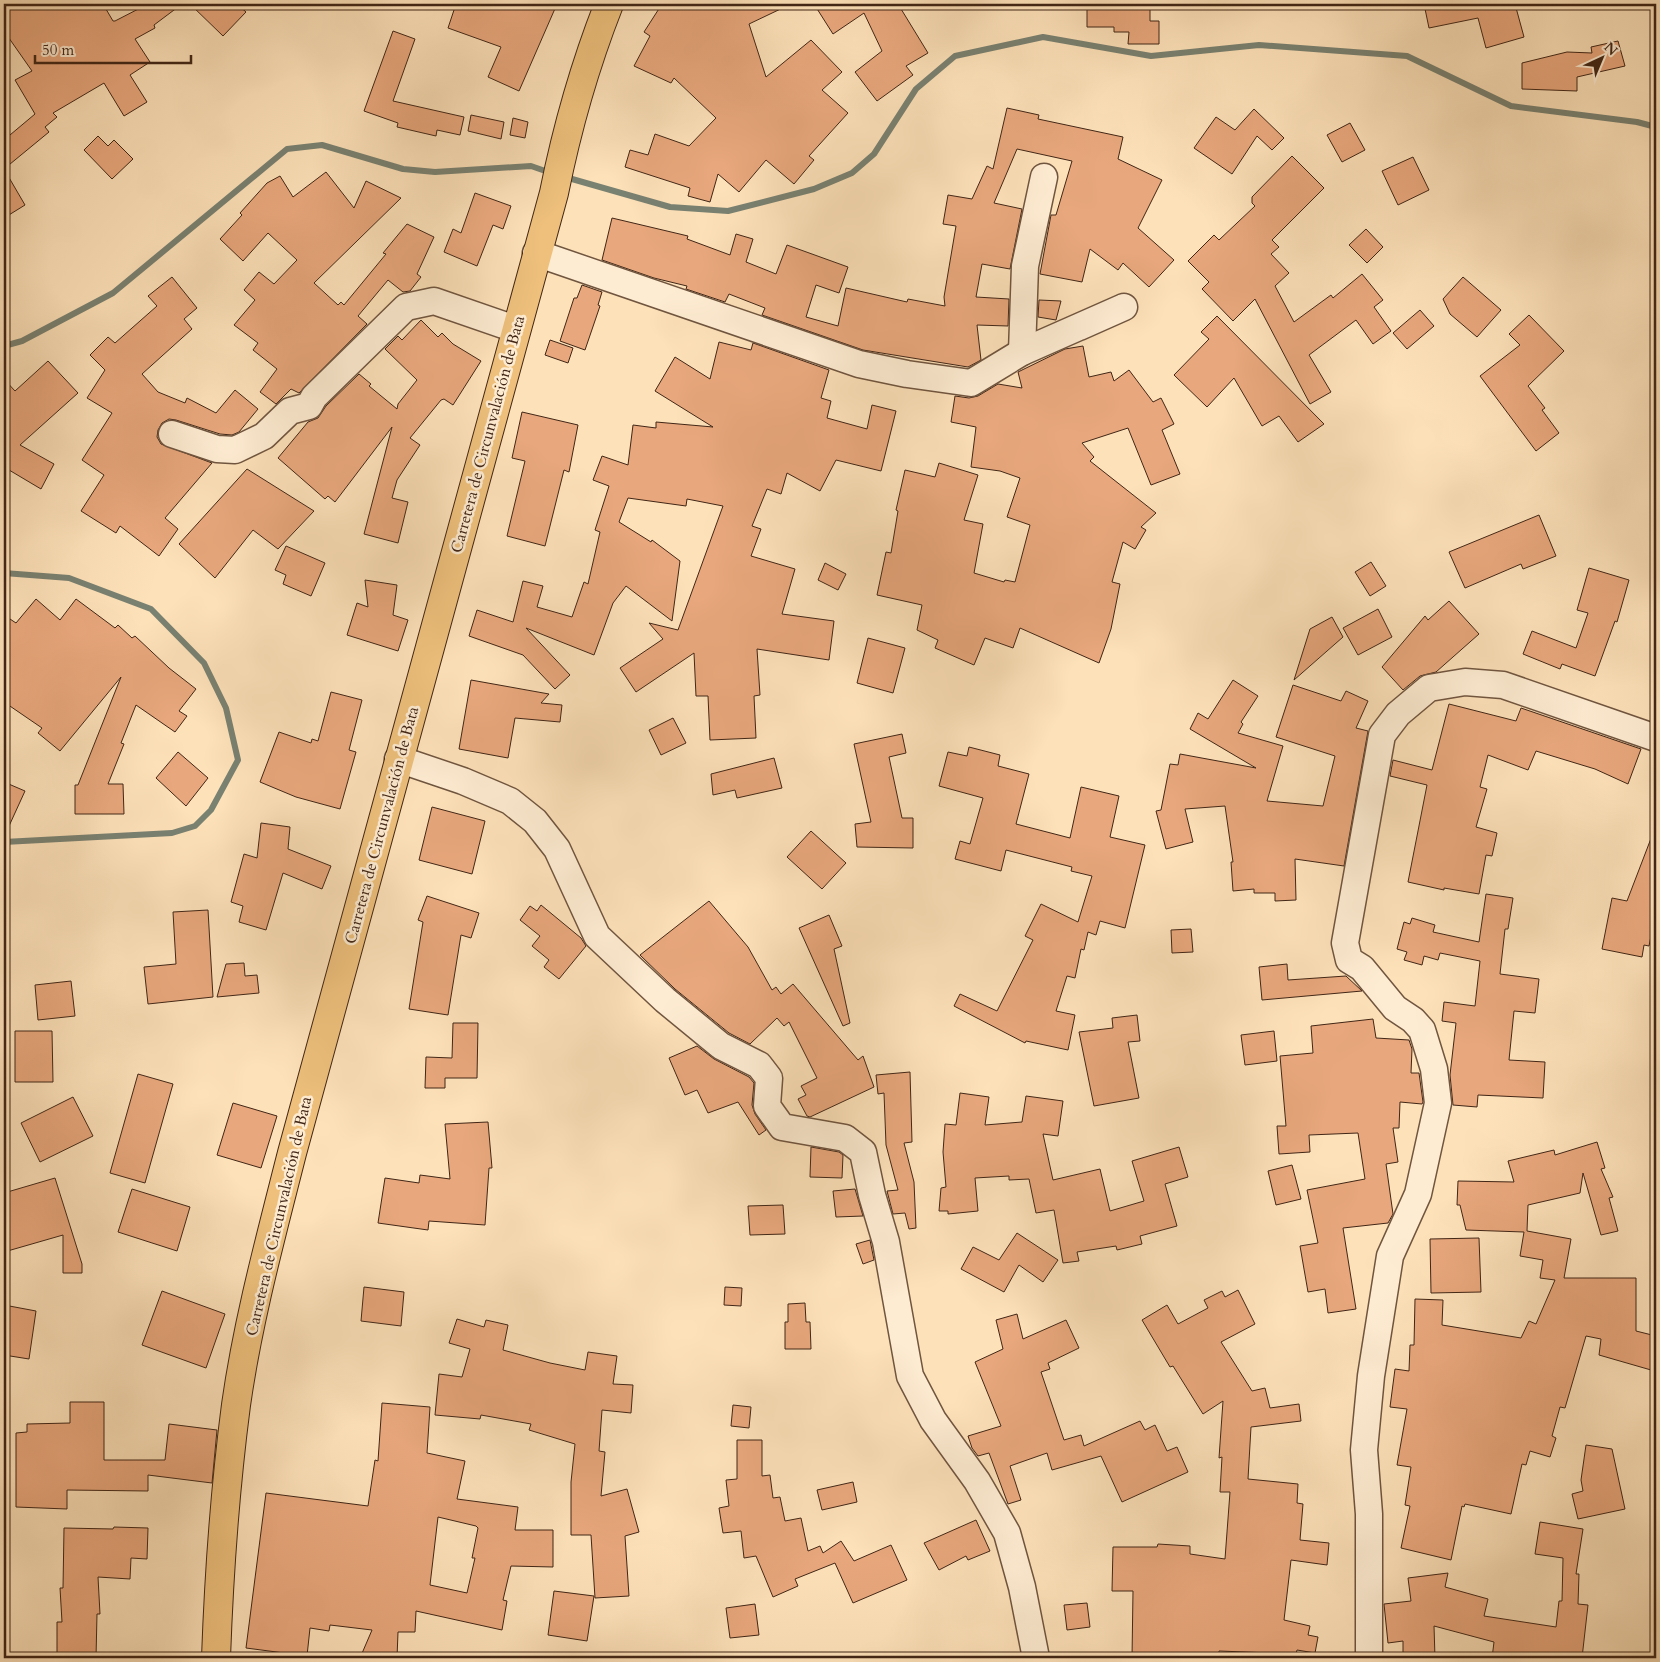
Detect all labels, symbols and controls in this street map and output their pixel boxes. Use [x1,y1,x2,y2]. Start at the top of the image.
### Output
scale bar [35,32,191,64]
north arrow [1578,32,1628,82]
text: N [1600,38,1622,60]
text: 50 m [42,40,74,60]
street label: Carretera de Circunvalación de Bata [446,313,530,555]
street label: Carretera de Circunvalación de Bata [340,704,424,946]
street label: Carretera de Circunvalación de Bata [241,1094,317,1338]

